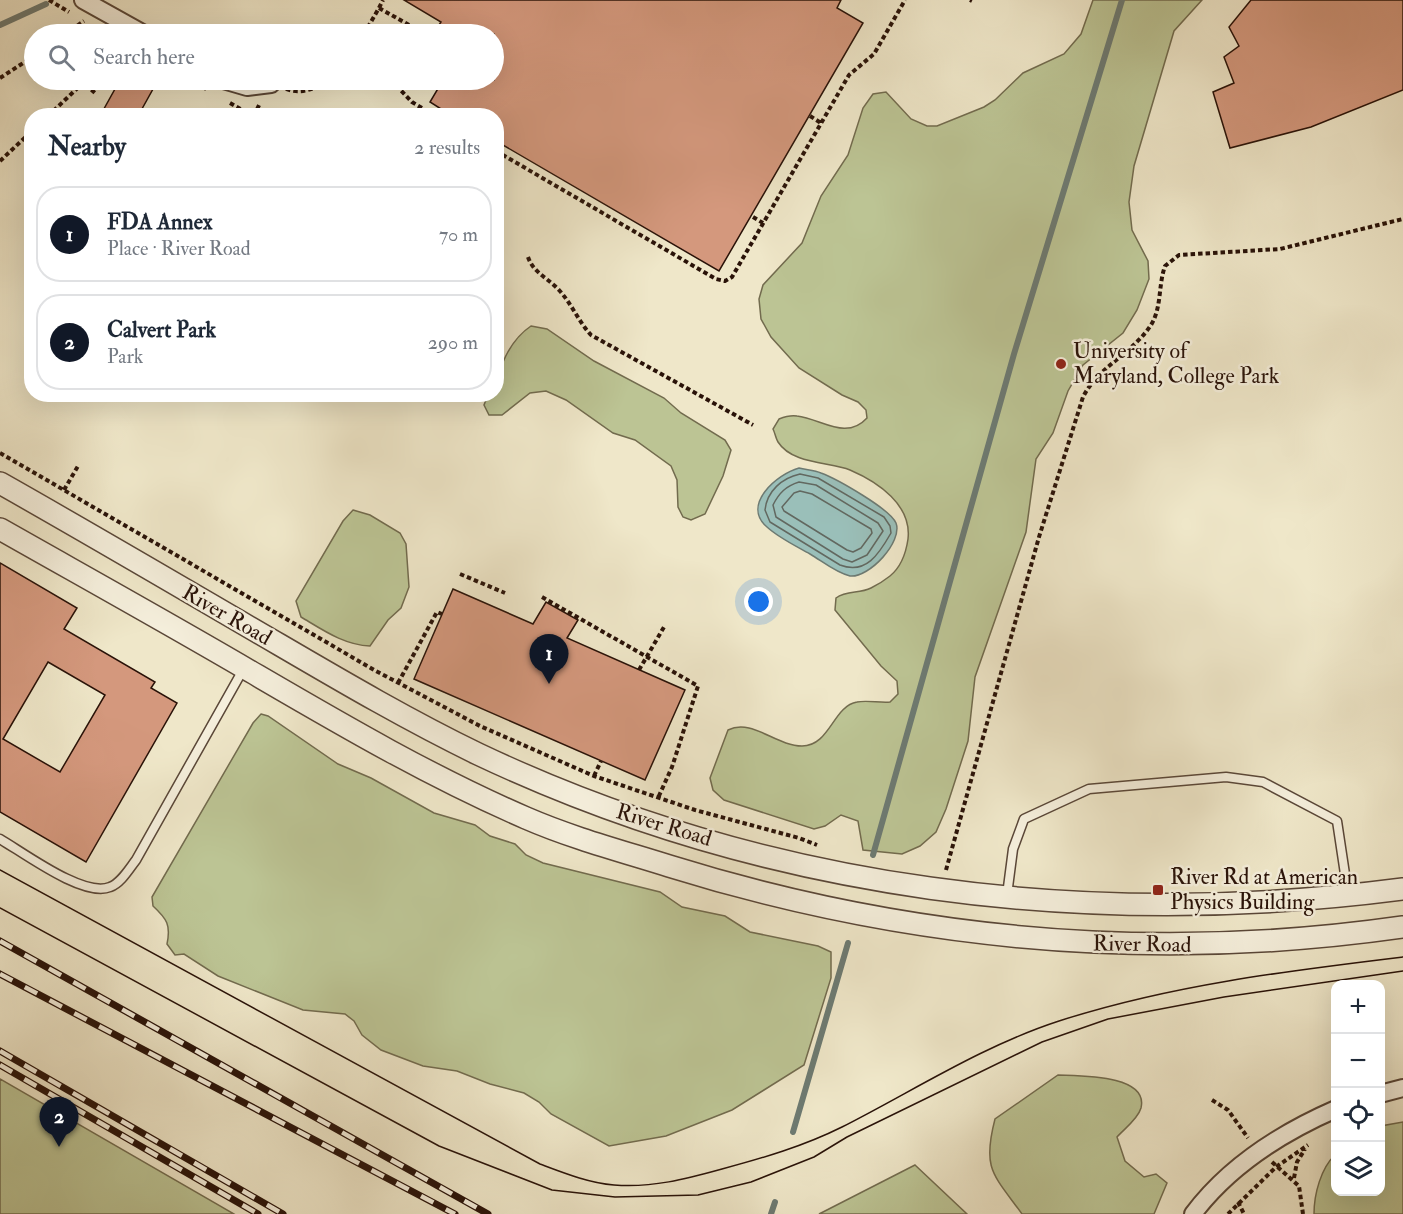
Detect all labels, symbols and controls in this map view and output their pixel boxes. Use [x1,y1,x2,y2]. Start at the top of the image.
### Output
search box [24,24,504,90]
icon: search [45,41,78,74]
text: Search here [93,43,195,71]
text: Nearby [48,131,126,163]
text: 2 results [414,135,480,160]
text: FDA Annex [107,208,213,236]
text: 1 [66,222,73,247]
text: 70 m [439,222,478,247]
text: Place · River Road [107,236,251,261]
text: Calvert Park [107,316,216,344]
text: 2 [64,330,75,355]
text: 290 m [428,330,478,355]
place label: University of Maryland, College Park [1073,337,1280,390]
text: Park [107,344,143,369]
marker: University of Maryland, College Park [1054,357,1068,371]
street label: River Road [177,578,277,652]
your location [744,587,773,616]
pin: 1 [530,634,568,684]
street label: River Road [613,797,716,853]
place label: River Rd at American Physics Building [1170,863,1358,916]
marker: River Rd at American Physics Building [1151,883,1165,897]
street label: River Road [1092,929,1192,959]
map controls [1331,980,1385,1196]
button: + [1331,980,1385,1034]
button: − [1331,1034,1385,1088]
button: locate [1331,1088,1385,1142]
pin: 2 [40,1098,78,1147]
button: layers [1331,1142,1385,1196]

